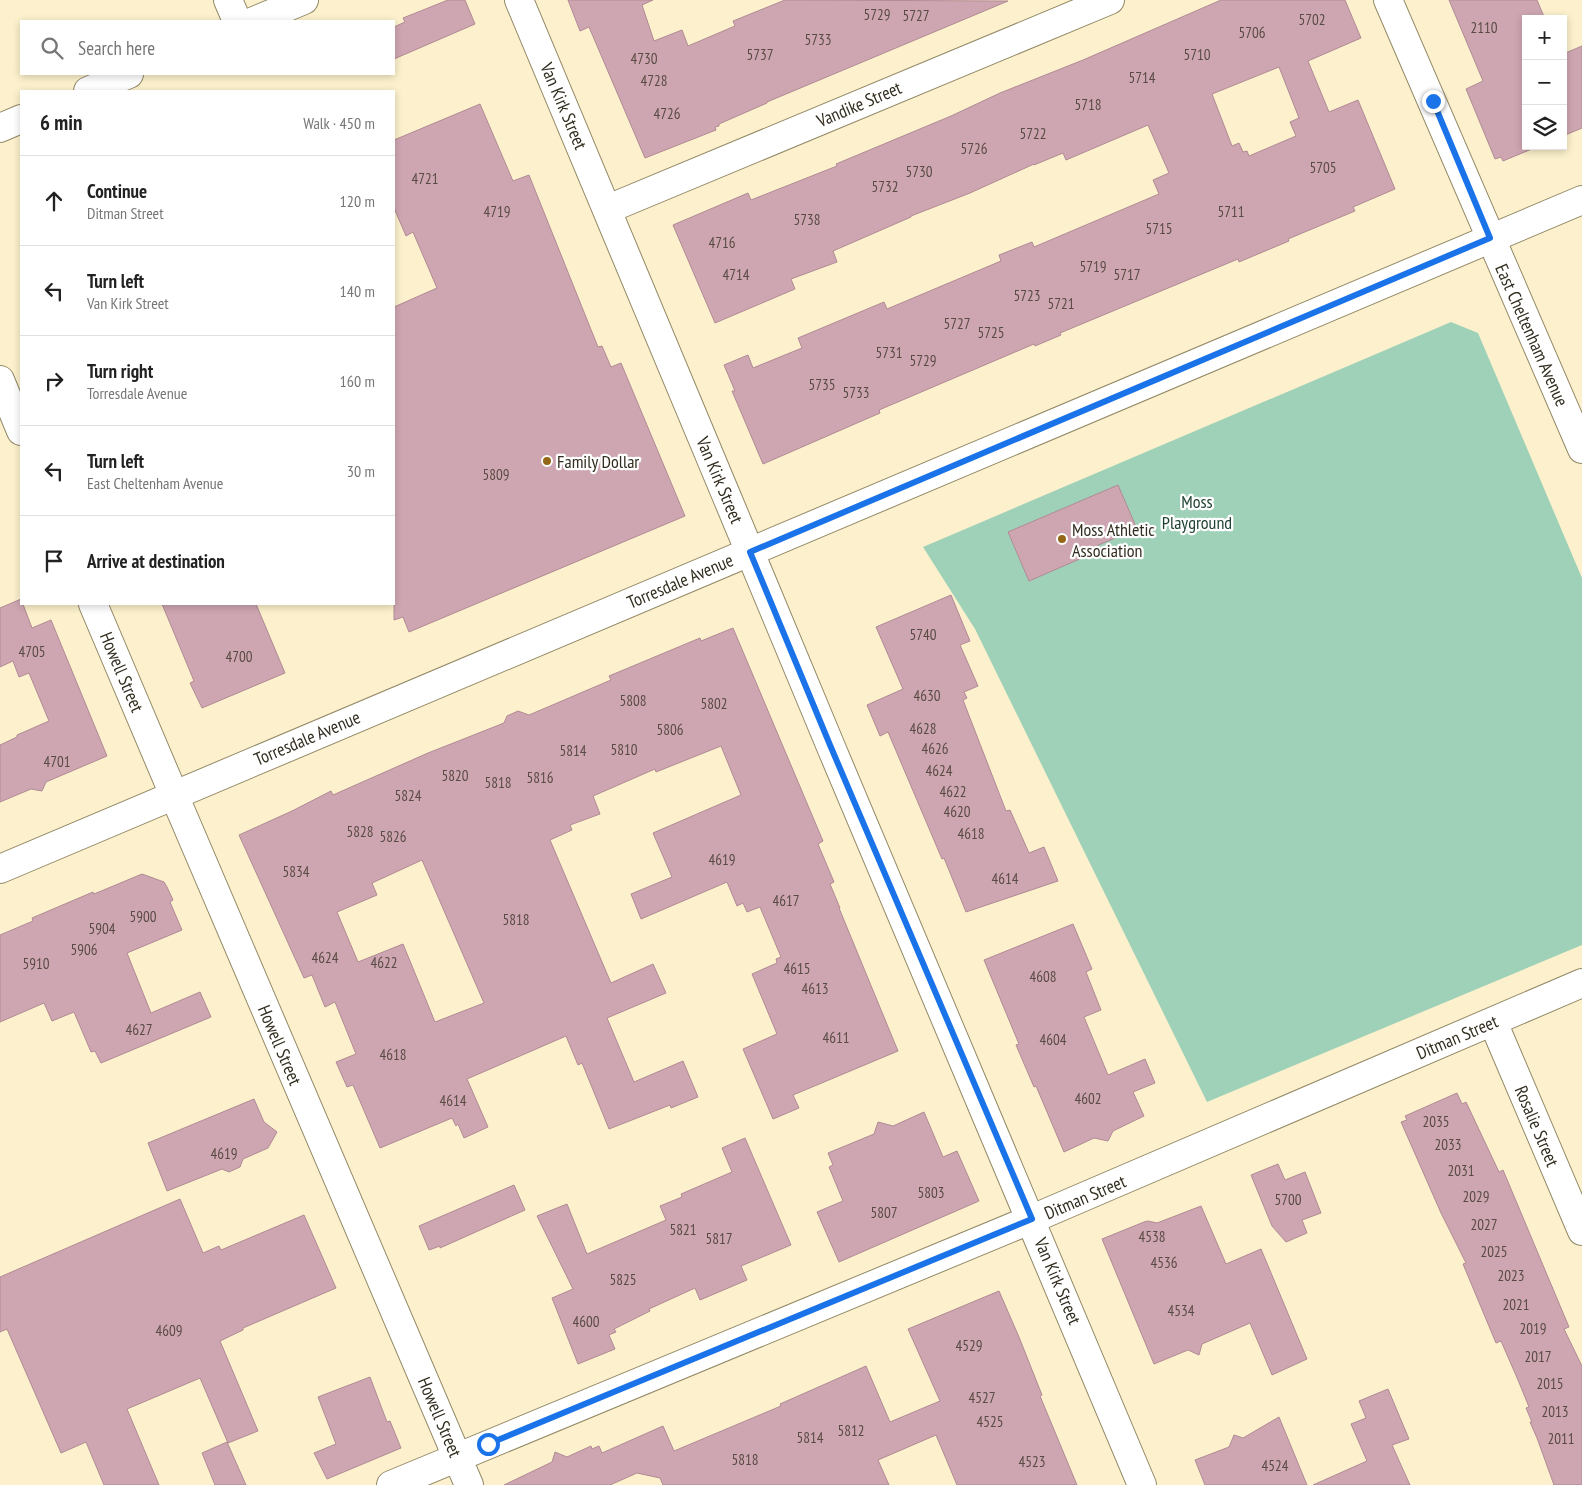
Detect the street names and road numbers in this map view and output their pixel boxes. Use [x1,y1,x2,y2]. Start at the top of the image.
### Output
street label: Van Kirk Street [535,58,593,153]
street label: Vandike Street [812,76,905,133]
street label: East Cheltenham Avenue [1490,260,1574,410]
street label: Van Kirk Street [691,432,749,527]
street label: Torresdale Avenue [624,548,736,614]
street label: Howell Street [95,629,149,715]
street label: Torresdale Avenue [251,705,363,771]
street label: Howell Street [253,1002,307,1088]
street label: Ditman Street [1413,1010,1501,1064]
street label: Rosalie Street [1510,1082,1564,1170]
street label: Ditman Street [1041,1170,1129,1224]
street label: Van Kirk Street [1029,1233,1087,1328]
street label: Howell Street [413,1374,467,1460]

